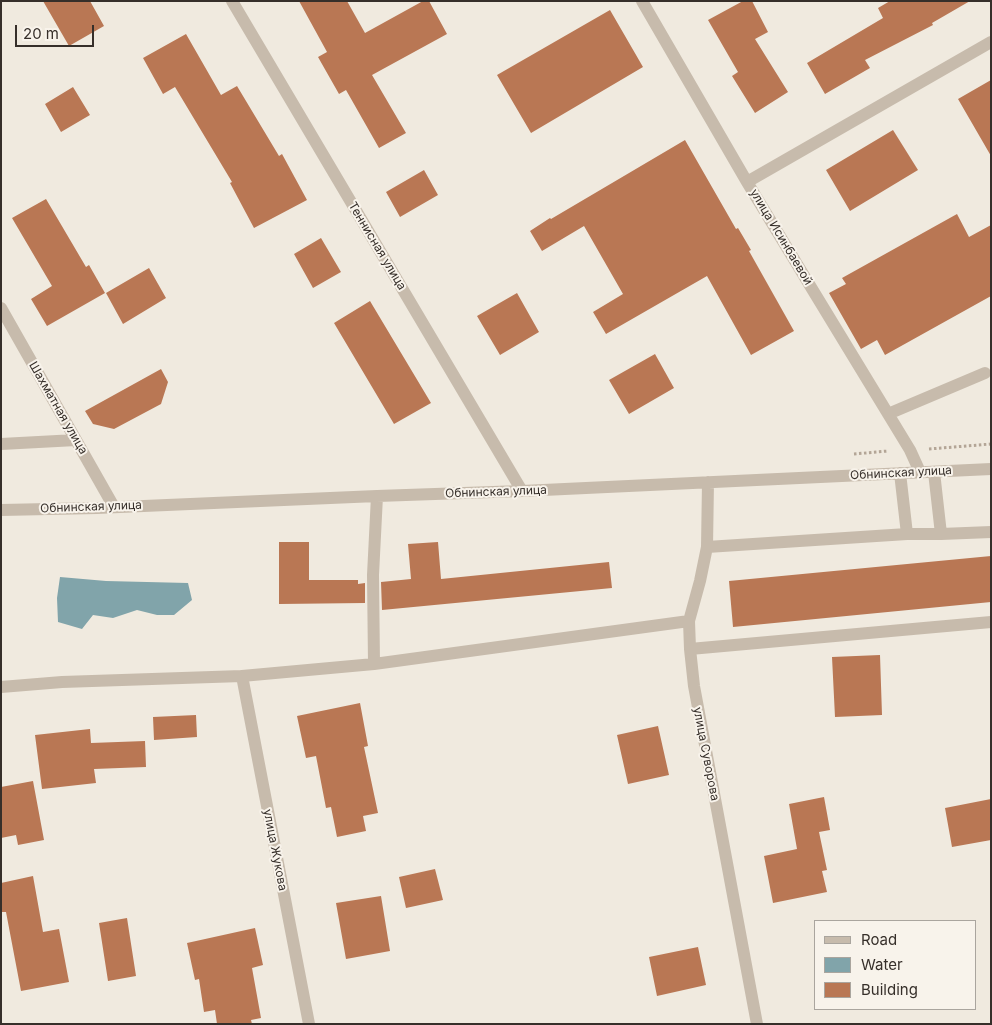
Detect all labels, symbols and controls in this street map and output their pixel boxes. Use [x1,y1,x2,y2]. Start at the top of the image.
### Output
scale bar [18,15,96,47]
text: 20 m [23,24,59,43]
street label: улица Исинбаевой [747,186,815,288]
street label: Теннисная улица [345,199,409,293]
street label: Шахматная улица [26,359,90,457]
street label: Обнинская улица [850,463,952,483]
street label: Обнинская улица [445,483,547,501]
street label: Обнинская улица [40,498,142,516]
street label: улица Суворова [690,706,722,802]
street label: улица Жукова [260,808,290,892]
legend [814,920,977,1010]
text: Road [861,930,897,949]
text: Water [861,955,903,974]
text: Building [861,980,918,999]

